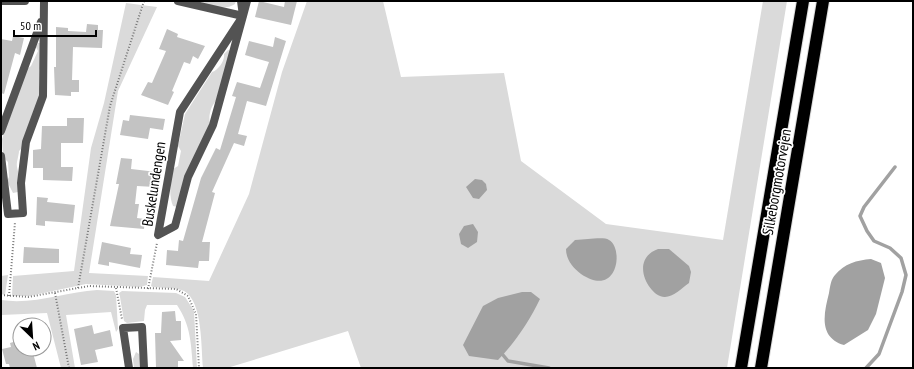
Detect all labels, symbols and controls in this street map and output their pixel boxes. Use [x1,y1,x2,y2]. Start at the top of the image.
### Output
scale bar [14,12,96,38]
text: 50 m [20,18,41,33]
street label: Silkeborgmotorvejen [758,127,795,236]
street label: Buskelundengen [137,140,170,228]
north arrow [12,317,52,357]
text: N [31,338,42,354]

